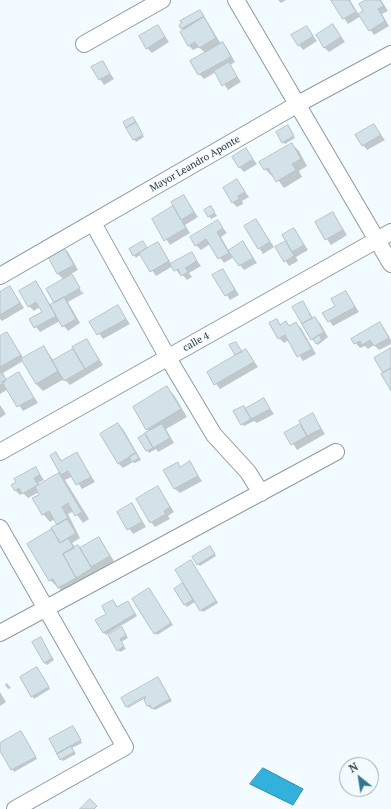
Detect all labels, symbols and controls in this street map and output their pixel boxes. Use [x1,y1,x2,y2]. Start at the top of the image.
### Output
street label: Mayor Leandro Aponte [148,133,242,195]
street label: calle 4 [181,330,211,354]
north arrow [339,757,379,797]
text: N [346,759,361,776]

